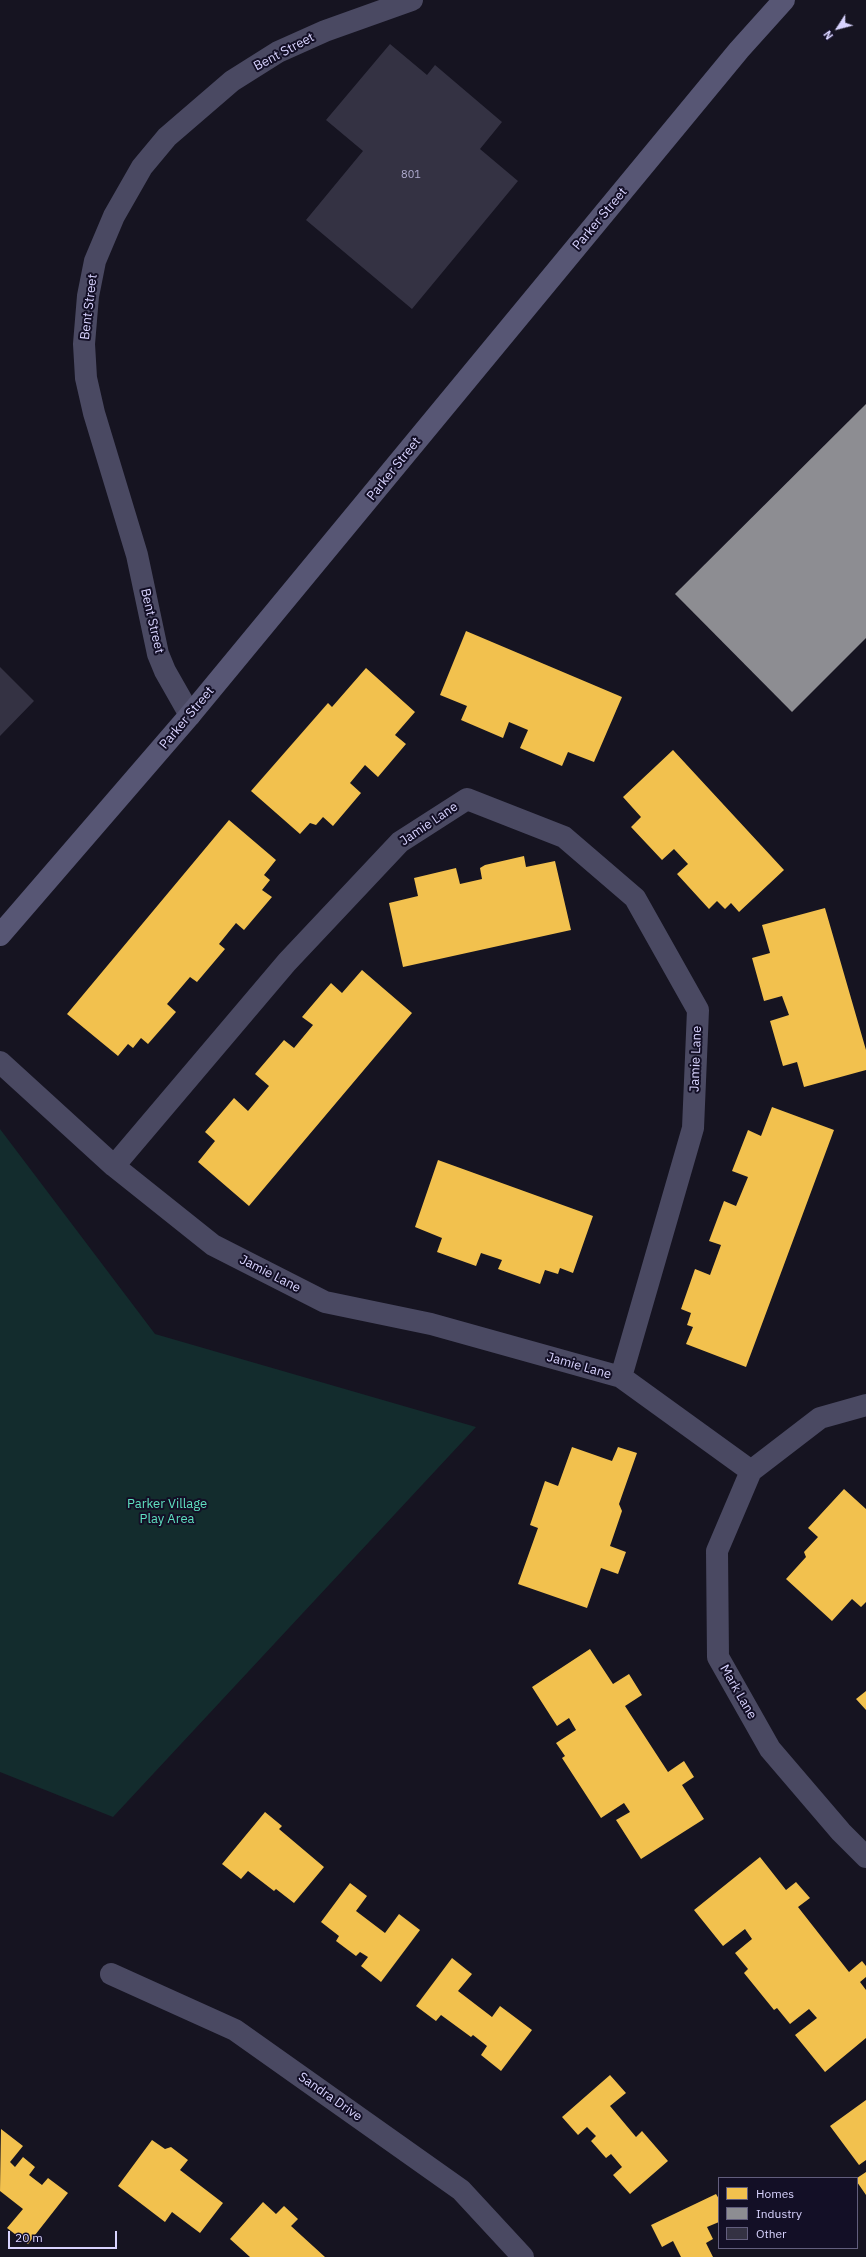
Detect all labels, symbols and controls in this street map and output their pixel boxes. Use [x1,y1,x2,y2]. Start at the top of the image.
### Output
north arrow [818,8,858,48]
text: N [820,28,836,42]
street label: Bent Street [251,30,317,74]
house number: 801 [401,168,421,182]
street label: Parker Street [569,185,631,253]
street label: Bent Street [77,273,101,341]
street label: Parker Street [364,434,424,504]
street label: Bent Street [137,587,167,655]
street label: Parker Street [156,684,218,752]
street label: Jamie Lane [397,799,461,849]
street label: Jamie Lane [687,1026,705,1092]
street label: Jamie Lane [237,1252,303,1296]
street label: Jamie Lane [545,1349,613,1383]
park label: Parker Village Play Area [127,1496,207,1527]
street label: Mark Lane [716,1662,760,1722]
street label: Sandra Drive [295,2069,365,2125]
legend [718,2177,858,2249]
text: Homes [756,2186,794,2201]
text: Industry [756,2206,802,2221]
scale bar [10,2223,119,2249]
text: Other [756,2226,787,2241]
text: 20 m [15,2230,43,2245]

